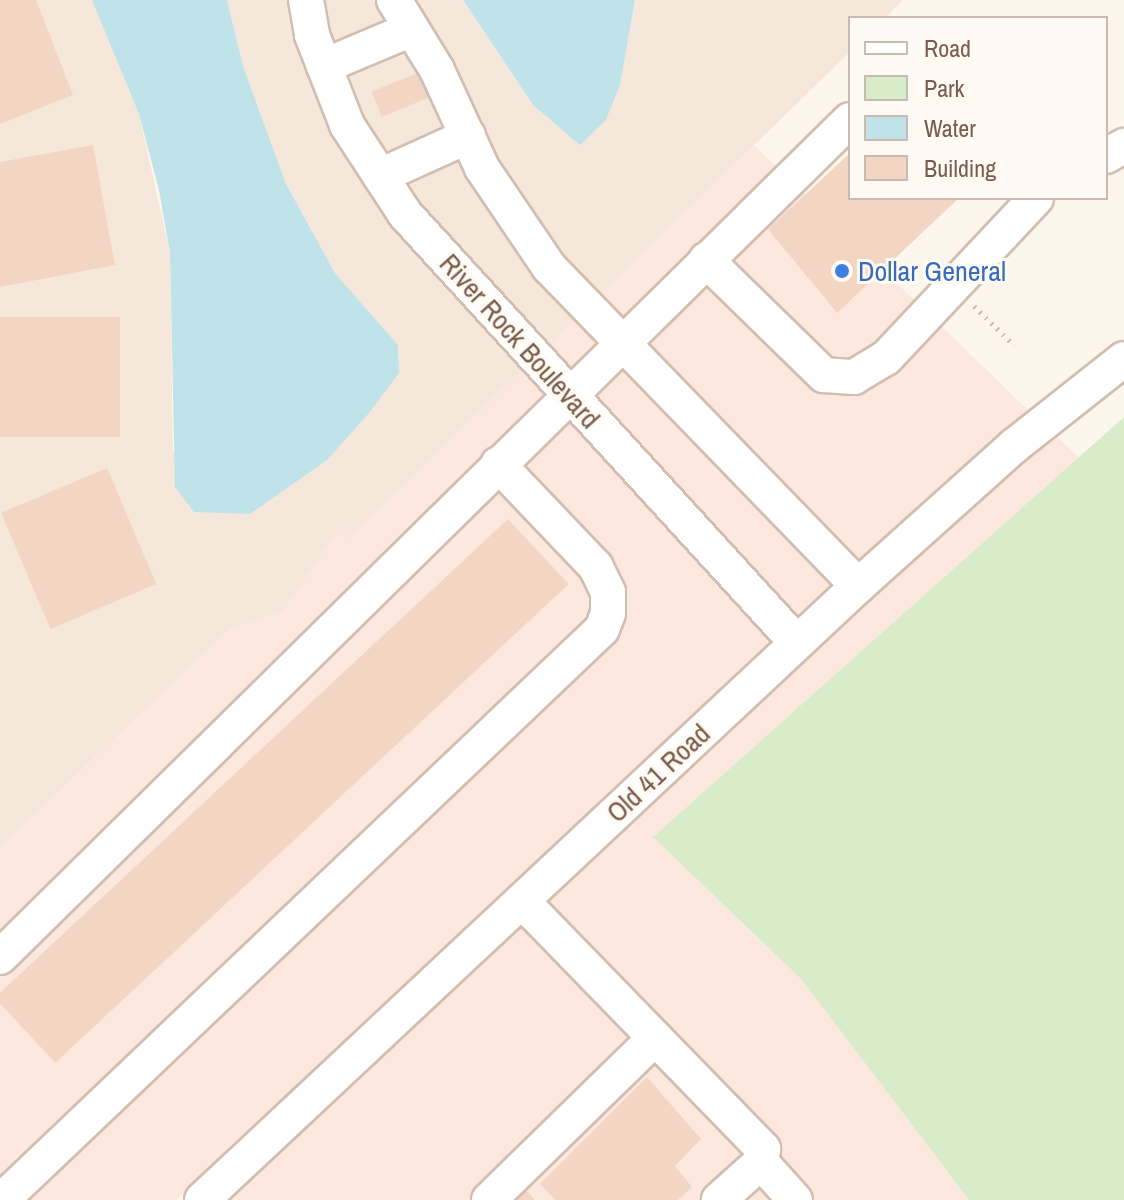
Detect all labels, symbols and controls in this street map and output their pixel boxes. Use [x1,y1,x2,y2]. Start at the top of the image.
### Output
legend [848,16,1108,200]
text: Road [924,32,971,64]
text: Park [924,72,964,104]
text: Water [924,112,976,144]
text: Building [924,152,996,184]
street label: River Rock Boulevard [433,247,607,435]
place label: Dollar General [858,254,1006,288]
marker: Dollar General [833,262,851,280]
street label: Old 41 Road [599,717,717,829]

